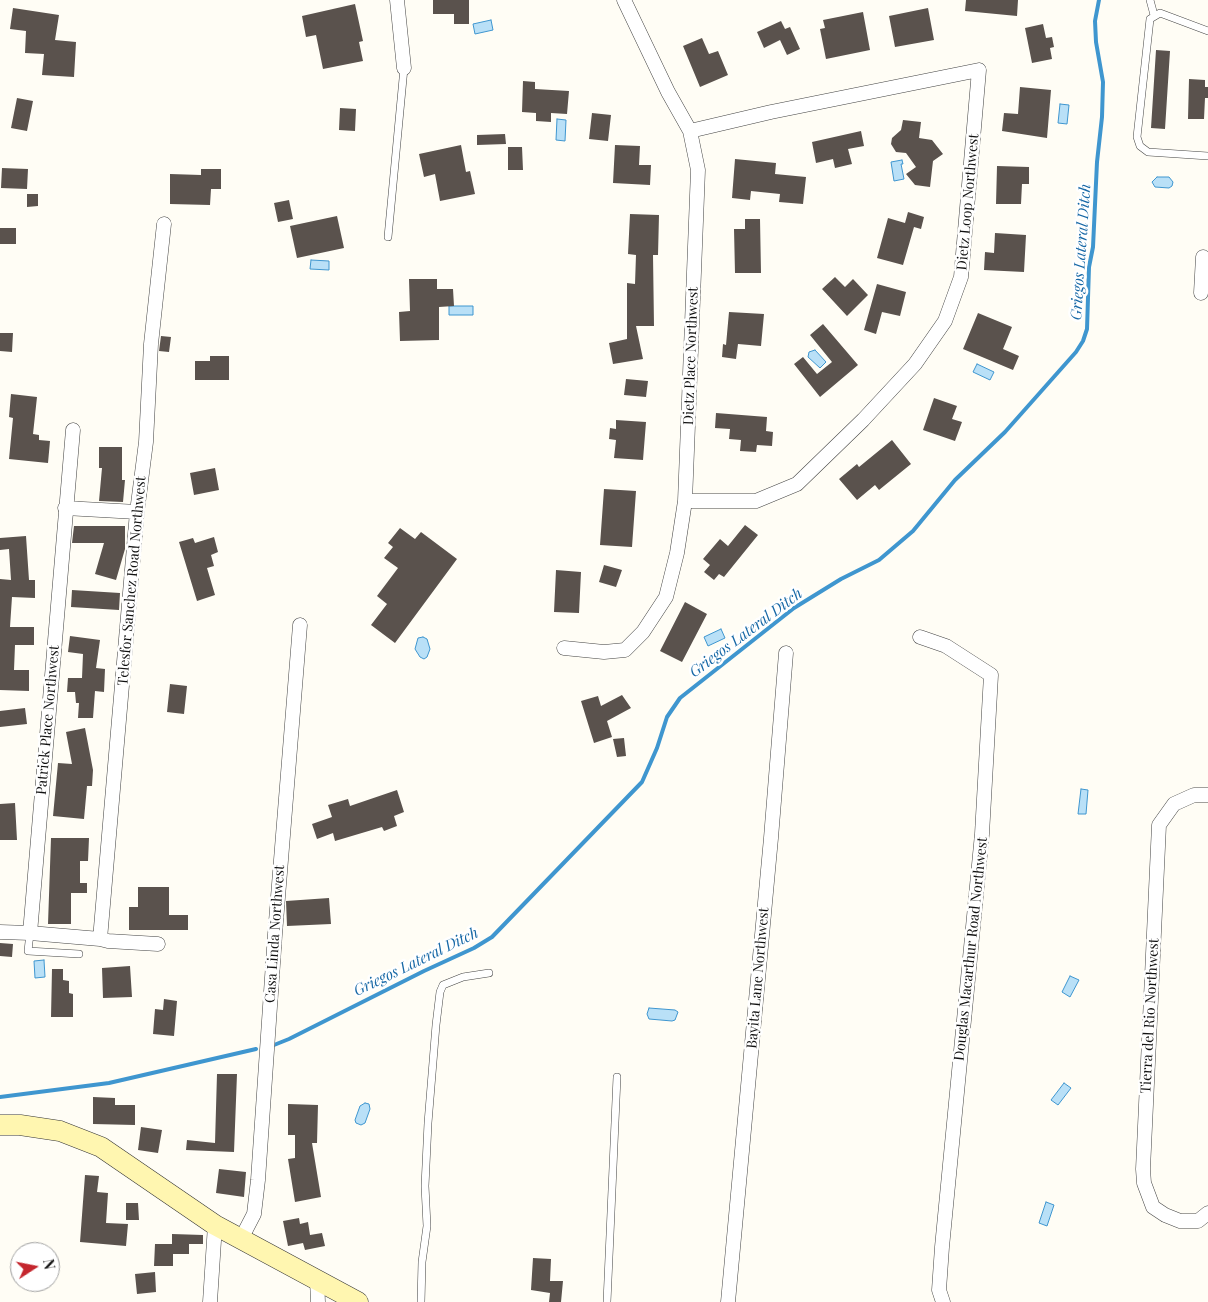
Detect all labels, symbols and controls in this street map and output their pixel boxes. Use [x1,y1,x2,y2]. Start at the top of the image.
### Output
street label: Dietz Loop Northwest [954,133,982,271]
water label: Griegos Lateral Ditch [1067,183,1095,321]
street label: Dietz Place Northwest [680,287,702,425]
street label: Telesfor Sanchez Road Northwest [114,476,150,686]
water label: Griegos Lateral Ditch [686,585,806,681]
street label: Patrick Place Northwest [33,644,63,796]
street label: Douglas Macarthur Road Northwest [951,836,991,1062]
street label: Casa Linda Northwest [262,865,288,1003]
street label: Bayita Lane Northwest [743,907,773,1049]
water label: Griegos Lateral Ditch [351,924,481,1000]
street label: Tierra del Rio Northwest [1138,938,1162,1094]
north arrow [10,1242,60,1292]
text: N [39,1257,60,1271]

